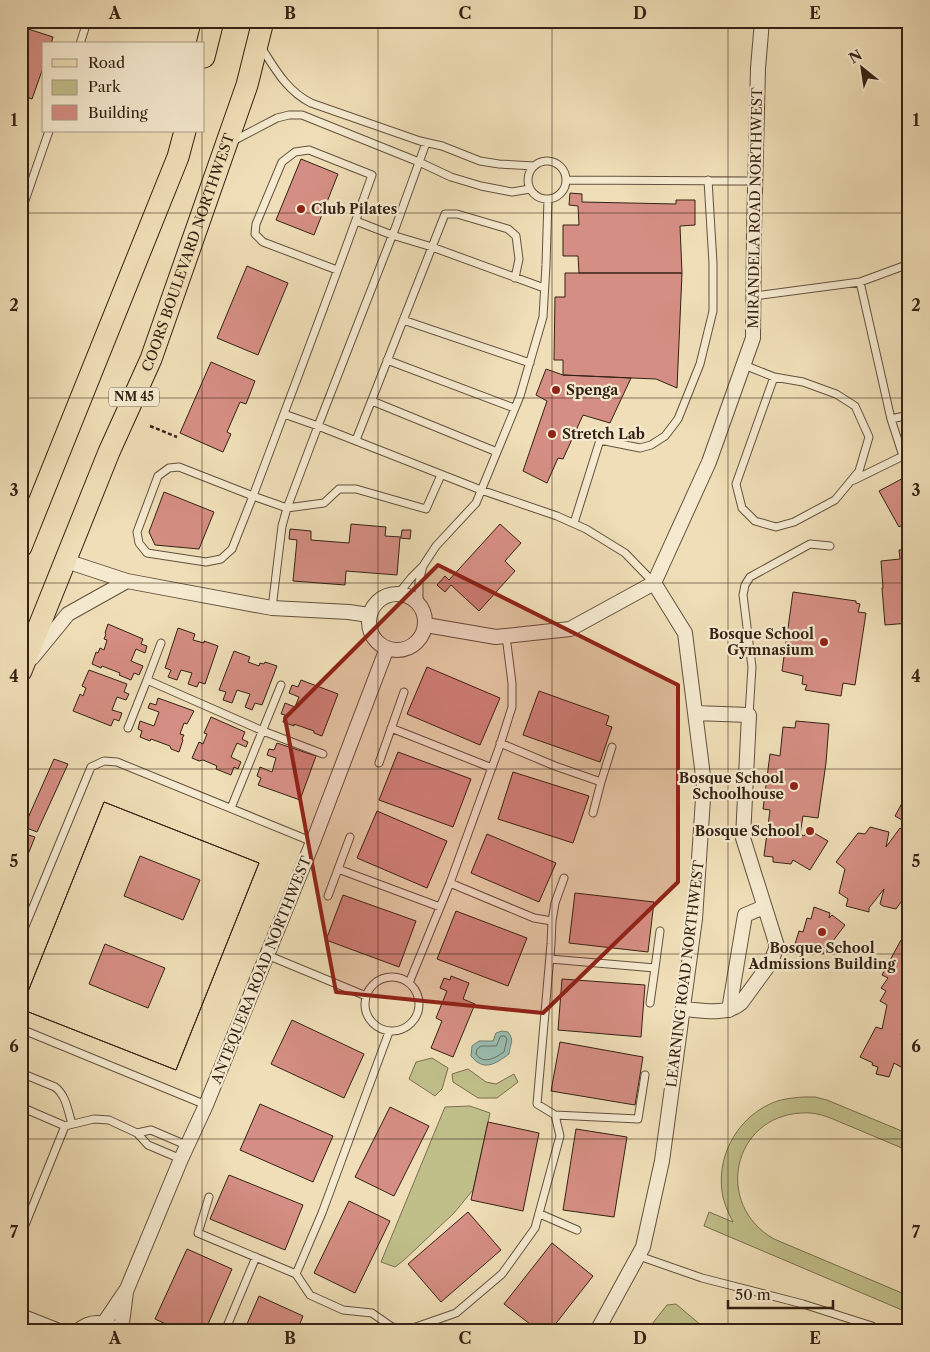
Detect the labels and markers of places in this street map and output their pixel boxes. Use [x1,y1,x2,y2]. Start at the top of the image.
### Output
place label: Club Pilates [311,200,397,218]
marker: Club Pilates [295,203,307,215]
place label: Spenga [566,381,619,399]
marker: Spenga [550,384,562,396]
place label: Stretch Lab [562,425,645,443]
marker: Stretch Lab [546,428,558,440]
place label: Bosque School Gymnasium [709,625,814,659]
marker: Bosque School Gymnasium [818,636,830,648]
place label: Bosque School Schoolhouse [679,769,784,803]
marker: Bosque School Schoolhouse [788,780,800,792]
place label: Bosque School [695,822,800,840]
marker: Bosque School [804,825,816,837]
marker: Bosque School Admissions Building [816,926,828,938]
place label: Bosque School Admissions Building [748,939,896,973]

